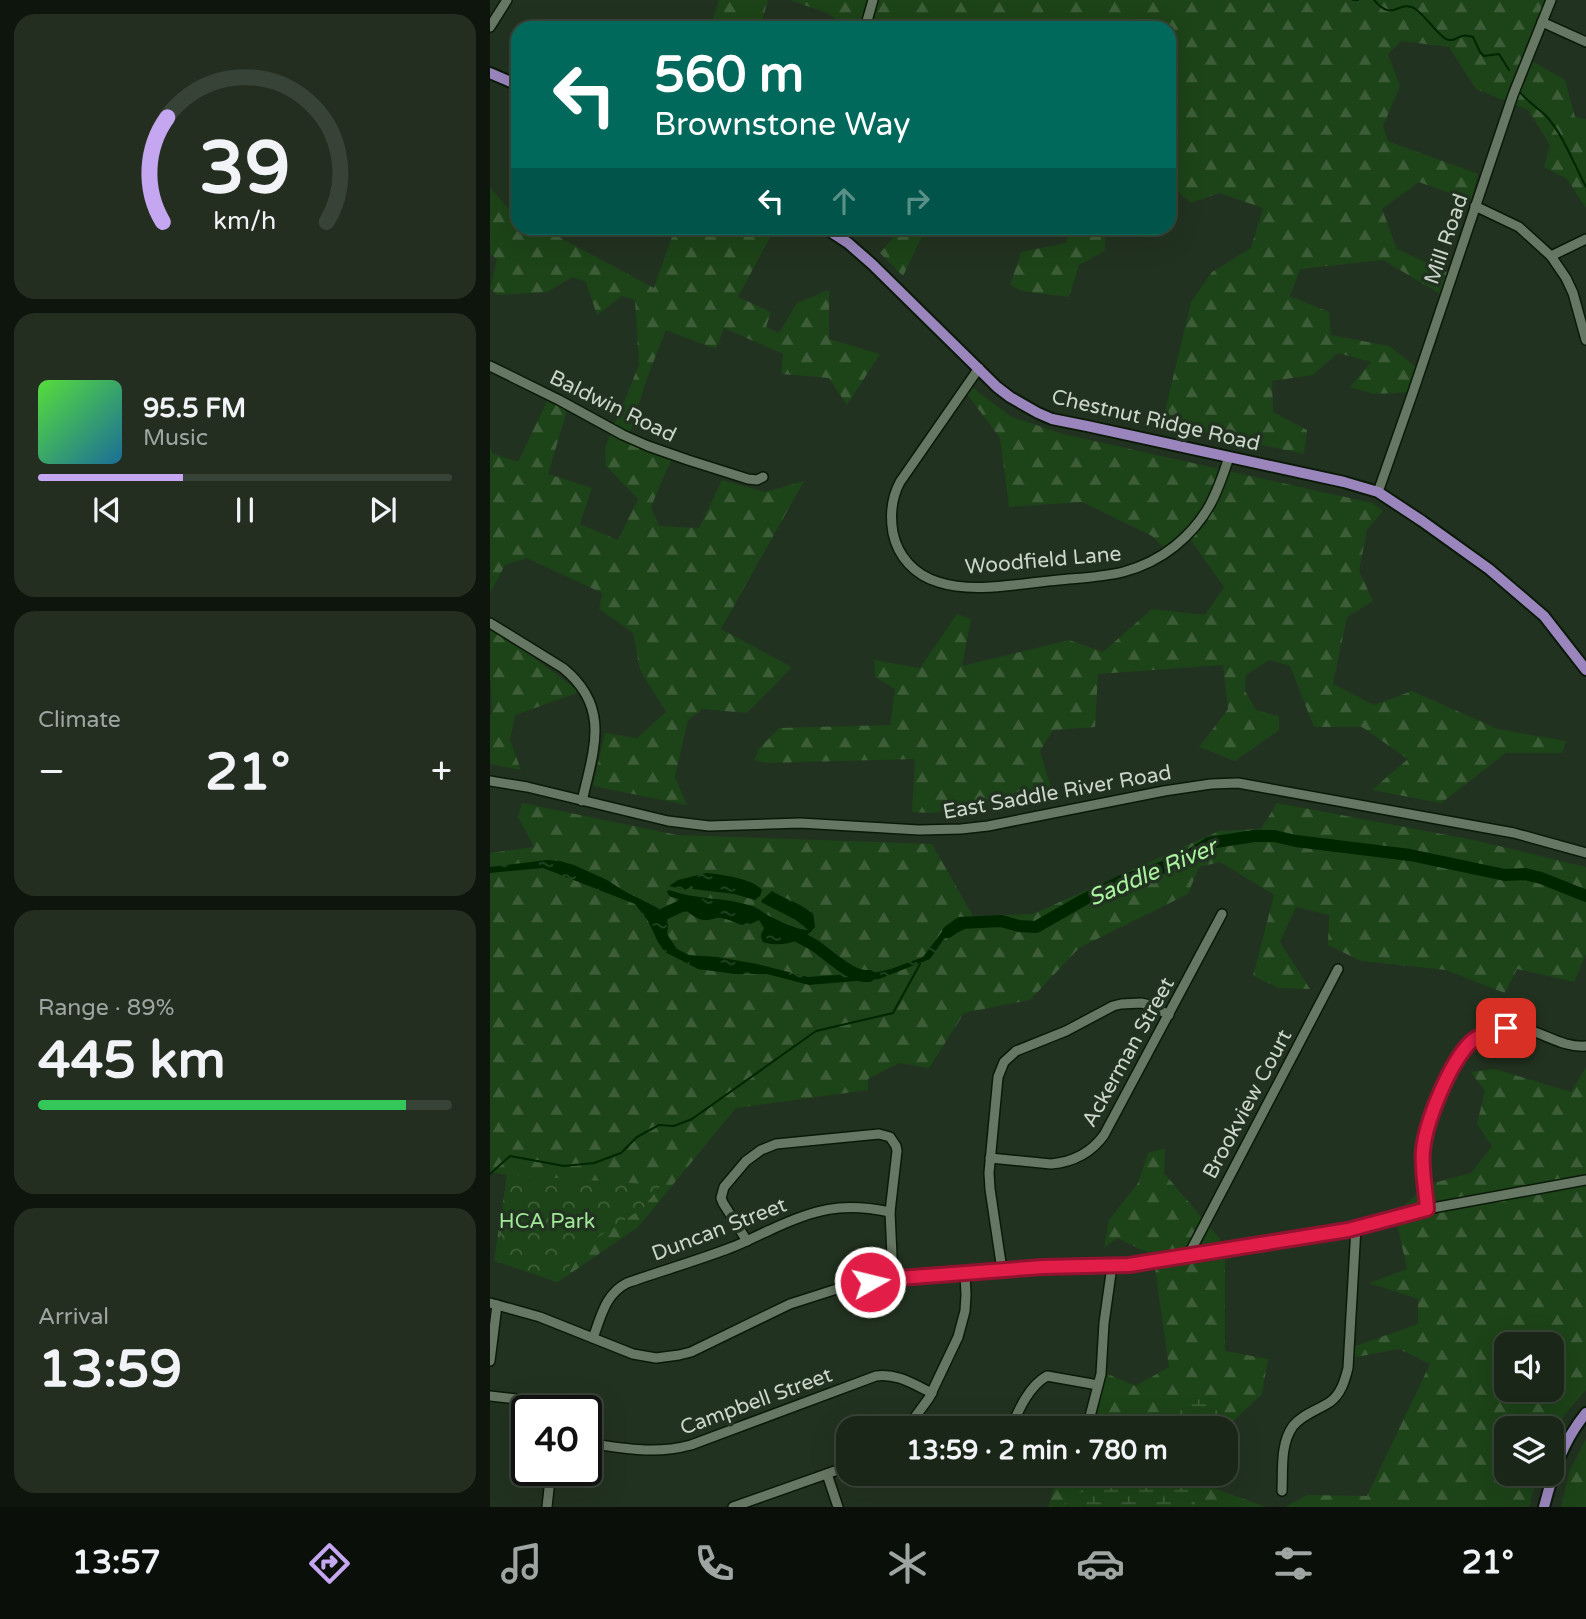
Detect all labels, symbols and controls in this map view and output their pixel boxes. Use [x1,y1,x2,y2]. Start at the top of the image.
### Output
text: 560 m [654,46,804,105]
icon: left [539,49,630,140]
text: Brownstone Way [654,106,910,144]
text: 39 [199,126,291,214]
icon: left [752,182,790,220]
icon: ahead [825,182,863,220]
icon: right [898,182,936,220]
street label: Mill Road [1419,191,1474,288]
text: km/h [214,206,276,236]
street label: Baldwin Road [545,365,680,448]
street label: Chestnut Ridge Road [1049,384,1263,457]
text: 95.5 FM [143,393,246,424]
text: Music [143,424,208,452]
icon: previous [88,491,126,529]
icon: pause [226,491,264,529]
icon: next [364,491,402,529]
street label: Woodfield Lane [964,541,1122,580]
text: Climate [38,706,121,734]
text: 21° [205,741,290,804]
text: − [38,749,65,795]
text: + [431,749,452,795]
street label: East Saddle River Road [941,760,1173,825]
water label: Saddle River [1084,832,1224,913]
street label: Ackerman Street [1077,973,1180,1131]
text: Range · 89% [38,994,174,1022]
pin [1476,998,1536,1058]
icon: arrive [1487,1009,1525,1047]
street label: Brookview Court [1198,1025,1297,1183]
text: 445 km [38,1029,226,1092]
street label: Duncan Street [648,1192,790,1267]
park label: HCA Park [499,1209,595,1234]
position arrow [833,1245,907,1319]
text: Arrival [38,1303,109,1331]
map controls [1494,1332,1564,1486]
button: sound [1494,1332,1564,1402]
text: 13:59 [38,1338,182,1401]
street label: Campbell Street [677,1362,836,1441]
speed limit sign: 40 [511,1395,602,1486]
button: layers [1494,1416,1564,1486]
text: 13:59 · 2 min · 780 m [906,1435,1168,1466]
icon: directions [305,1539,354,1588]
icon: music [497,1539,546,1588]
icon: phone [690,1539,739,1588]
icon: climate [883,1539,932,1588]
icon: car [1076,1539,1125,1588]
icon: filters [1269,1539,1318,1588]
text: 13:57 [72,1544,161,1582]
text: 21° [1462,1544,1514,1582]

